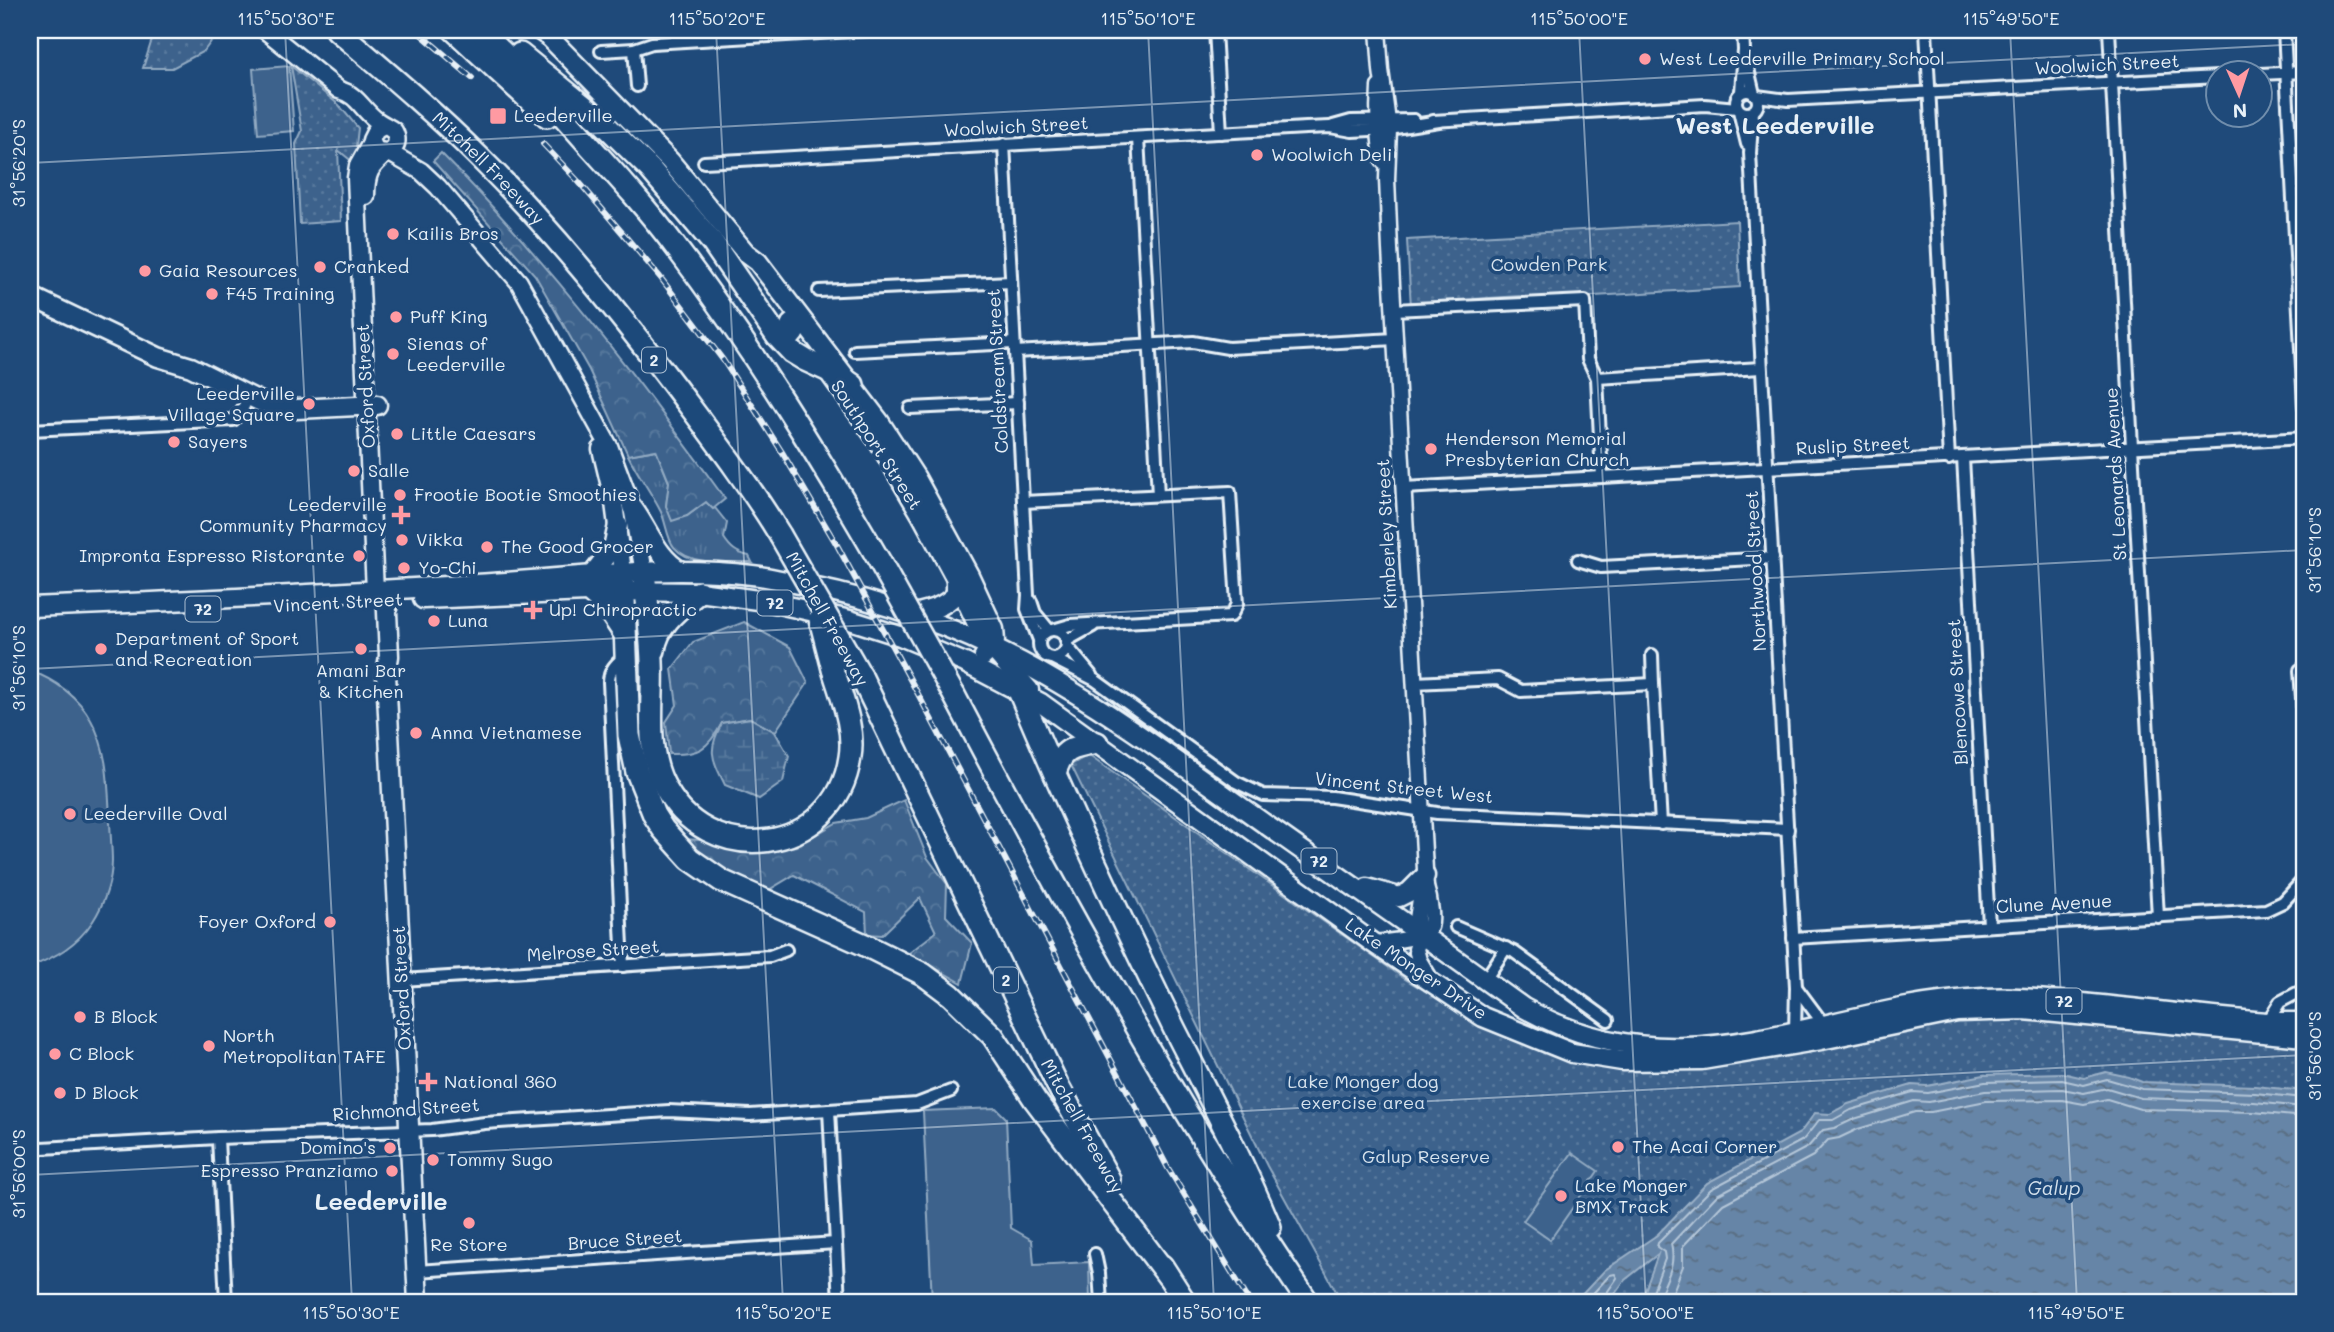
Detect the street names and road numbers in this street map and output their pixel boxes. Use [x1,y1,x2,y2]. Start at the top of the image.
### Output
street label: Woolwich Street [2034,48,2180,80]
street label: Mitchell Freeway [427,105,550,229]
street label: Woolwich Street [943,110,1089,142]
street label: Coldstream Street [981,288,1013,454]
street label: Oxford Street [350,323,380,449]
road number: 2 [642,348,666,372]
street label: Southport Street [826,375,928,514]
street label: St Leonards Avenue [2098,387,2132,561]
street label: Ruslip Street [1795,430,1911,460]
street label: Kimberley Street [1370,458,1402,610]
street label: Northwood Street [1739,490,1771,652]
street label: Mitchell Freeway [781,547,875,690]
street label: Vincent Street [273,587,403,617]
road number: 72 [758,590,792,616]
road number: 72 [186,596,220,622]
street label: Blencowe Street [1941,618,1973,766]
street label: Vincent Street West [1314,766,1494,808]
road number: 72 [1302,848,1336,874]
street label: Clune Avenue [1995,888,2113,918]
street label: Lake Monger Drive [1341,912,1492,1025]
street label: Oxford Street [386,925,416,1051]
street label: Melrose Street [526,933,660,967]
road number: 2 [994,968,1018,992]
road number: 72 [2046,988,2082,1014]
street label: Mitchell Freeway [1036,1054,1130,1197]
street label: Richmond Street [332,1092,480,1126]
street label: Bruce Street [567,1223,683,1255]

